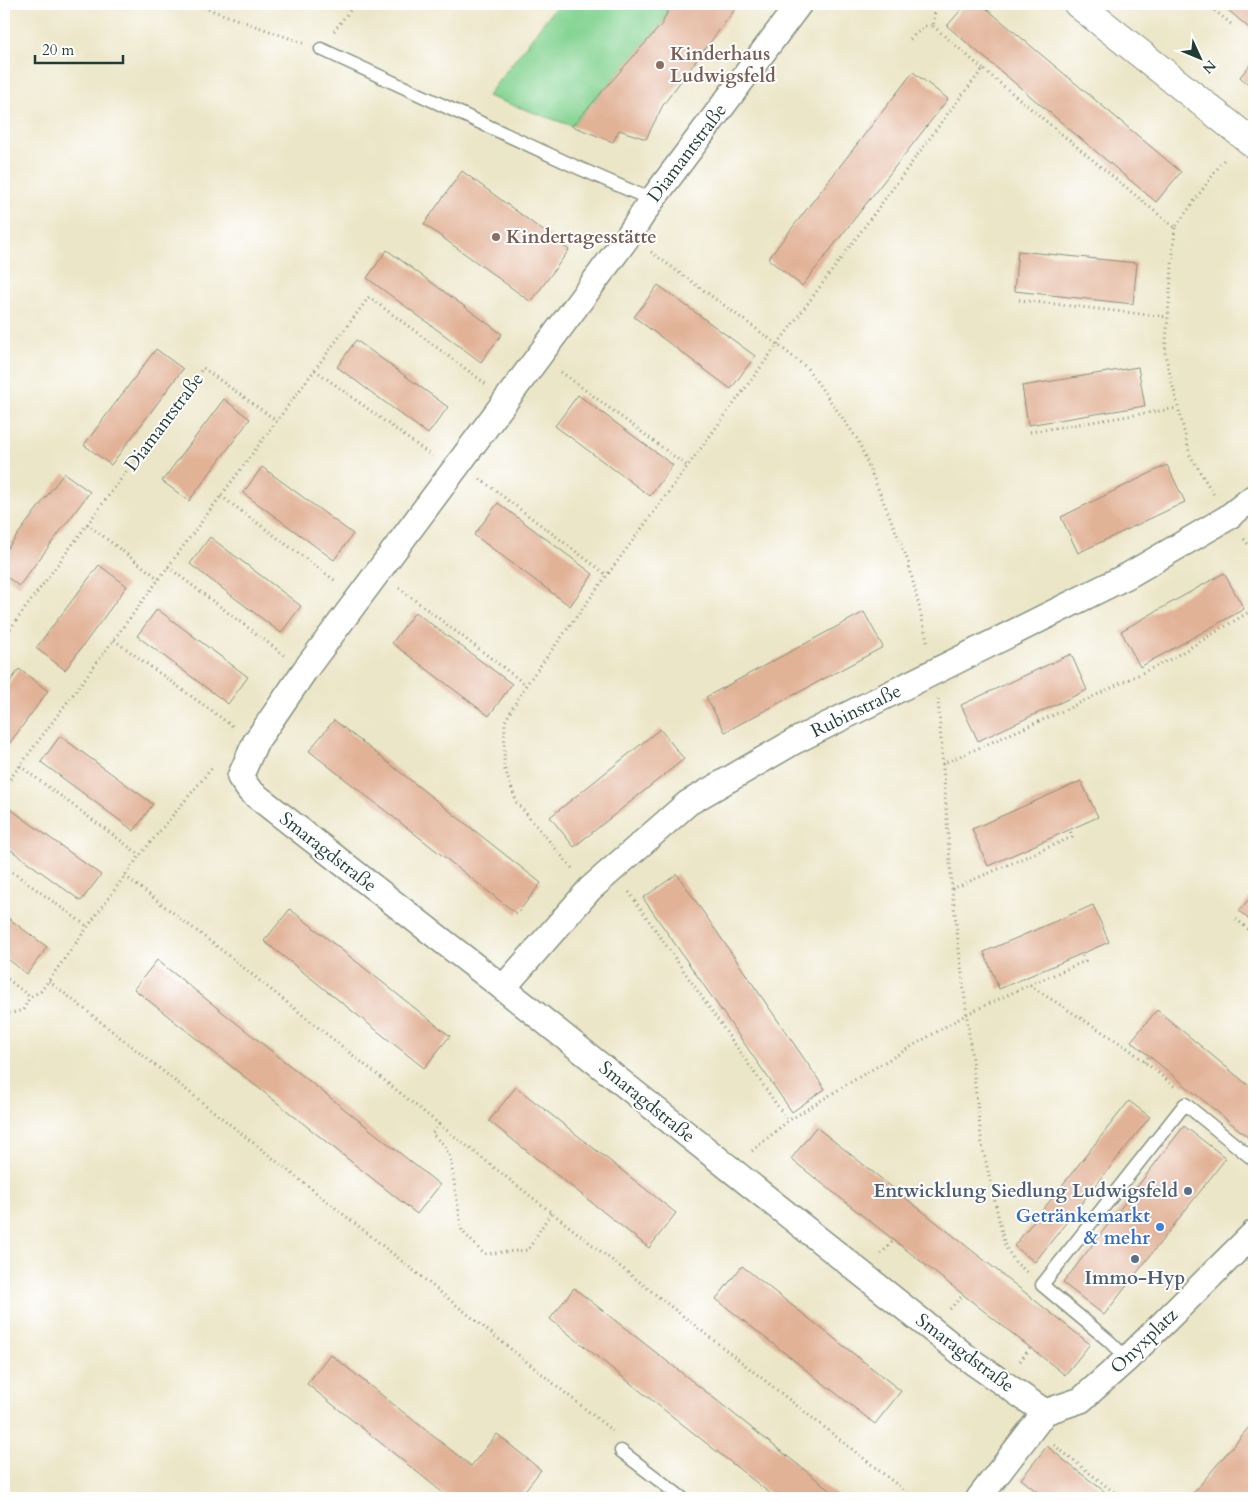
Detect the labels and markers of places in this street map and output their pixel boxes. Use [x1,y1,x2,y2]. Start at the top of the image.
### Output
place label: Kinderhaus Ludwigsfeld [670,41,776,89]
marker: Kinderhaus Ludwigsfeld [654,59,666,71]
place label: Kindertagesstätte [506,224,657,250]
marker: Kindertagesstätte [490,231,502,243]
place label: Entwicklung Siedlung Ludwigsfeld [873,1178,1178,1204]
marker: Entwicklung Siedlung Ludwigsfeld [1182,1185,1194,1197]
place label: Getränkemarkt & mehr [1016,1203,1150,1251]
marker: Getränkemarkt & mehr [1154,1221,1166,1233]
marker: Immo-Hyp [1129,1253,1141,1265]
place label: Immo-Hyp [1085,1265,1185,1291]

